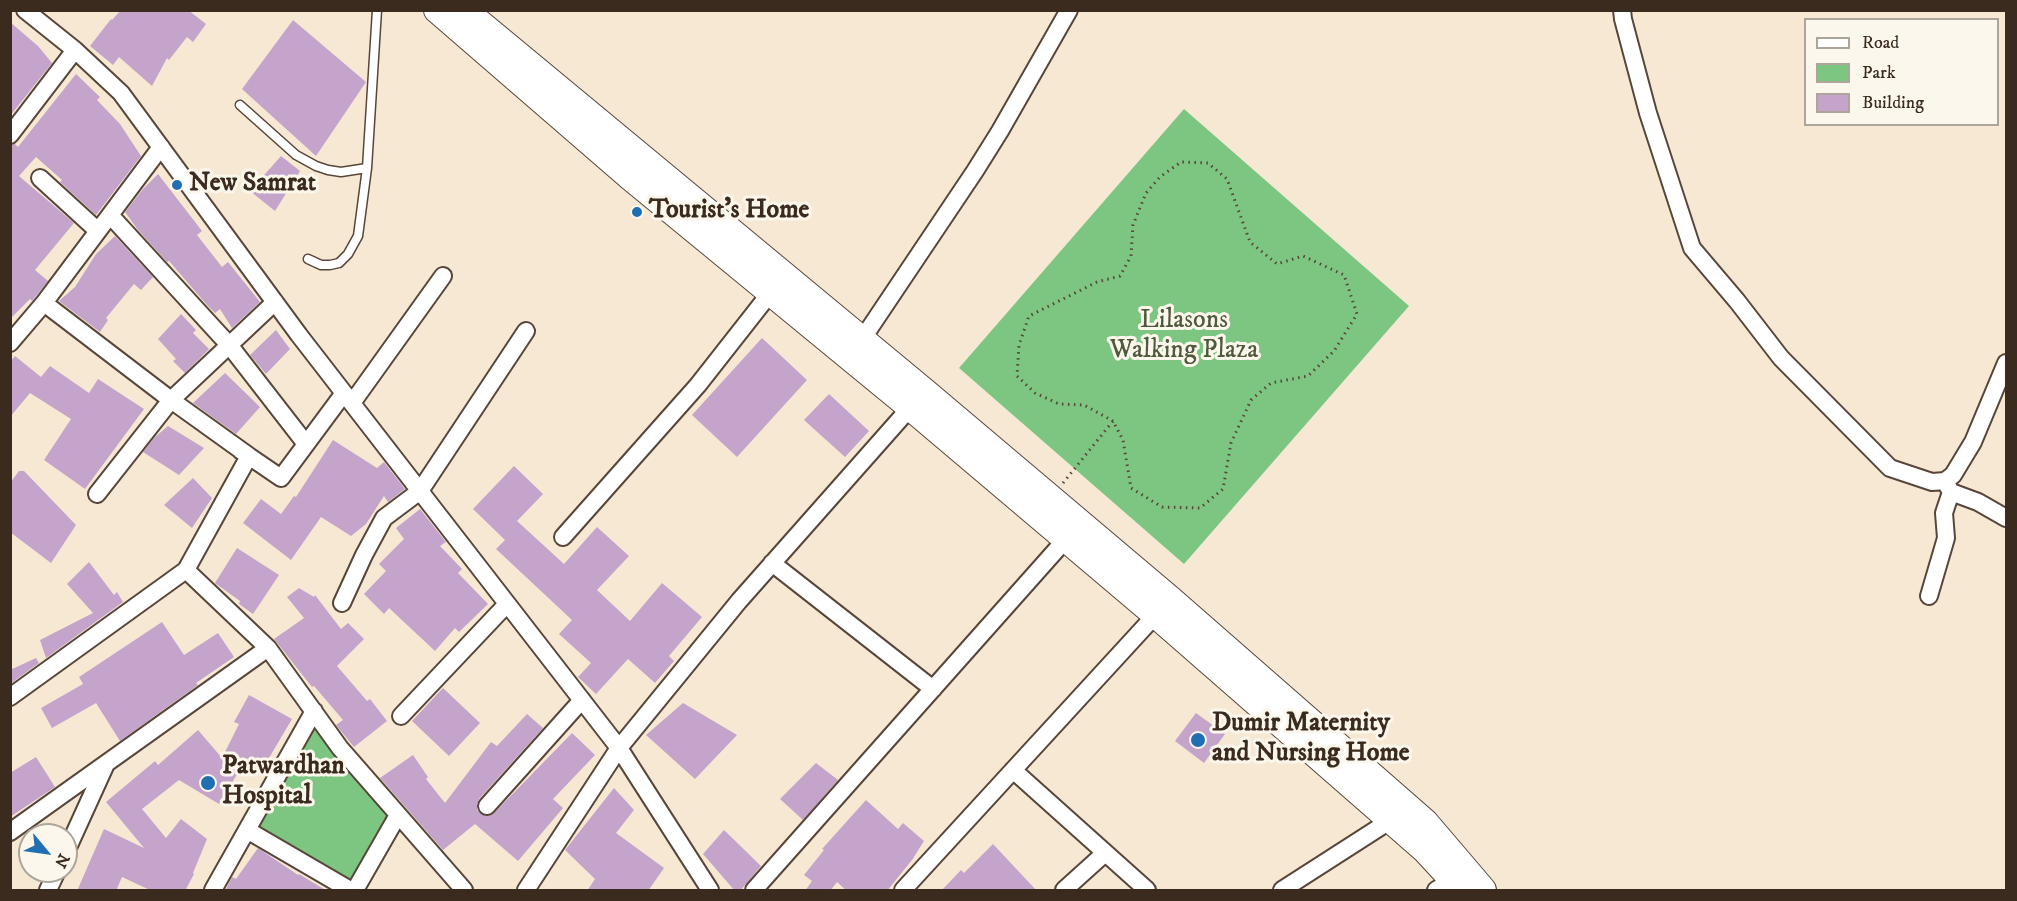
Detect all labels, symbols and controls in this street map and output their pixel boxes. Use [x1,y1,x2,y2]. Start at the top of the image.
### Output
legend [1804,18,1999,126]
text: Road [1862,32,1899,54]
text: Park [1862,62,1896,84]
text: Building [1862,92,1924,114]
place label: New Samrat [189,169,316,201]
marker: New Samrat [170,178,184,192]
place label: Tourist's Home [649,196,809,228]
marker: Tourist's Home [630,205,644,219]
park label: Lilasons Walking Plaza [1110,306,1258,368]
place label: Dumir Maternity and Nursing Home [1212,709,1410,770]
marker: Dumir Maternity and Nursing Home [1189,731,1207,749]
place label: Patwardhan Hospital [222,752,345,814]
marker: Patwardhan Hospital [199,774,217,792]
north arrow [18,823,78,883]
text: N [50,850,74,871]

